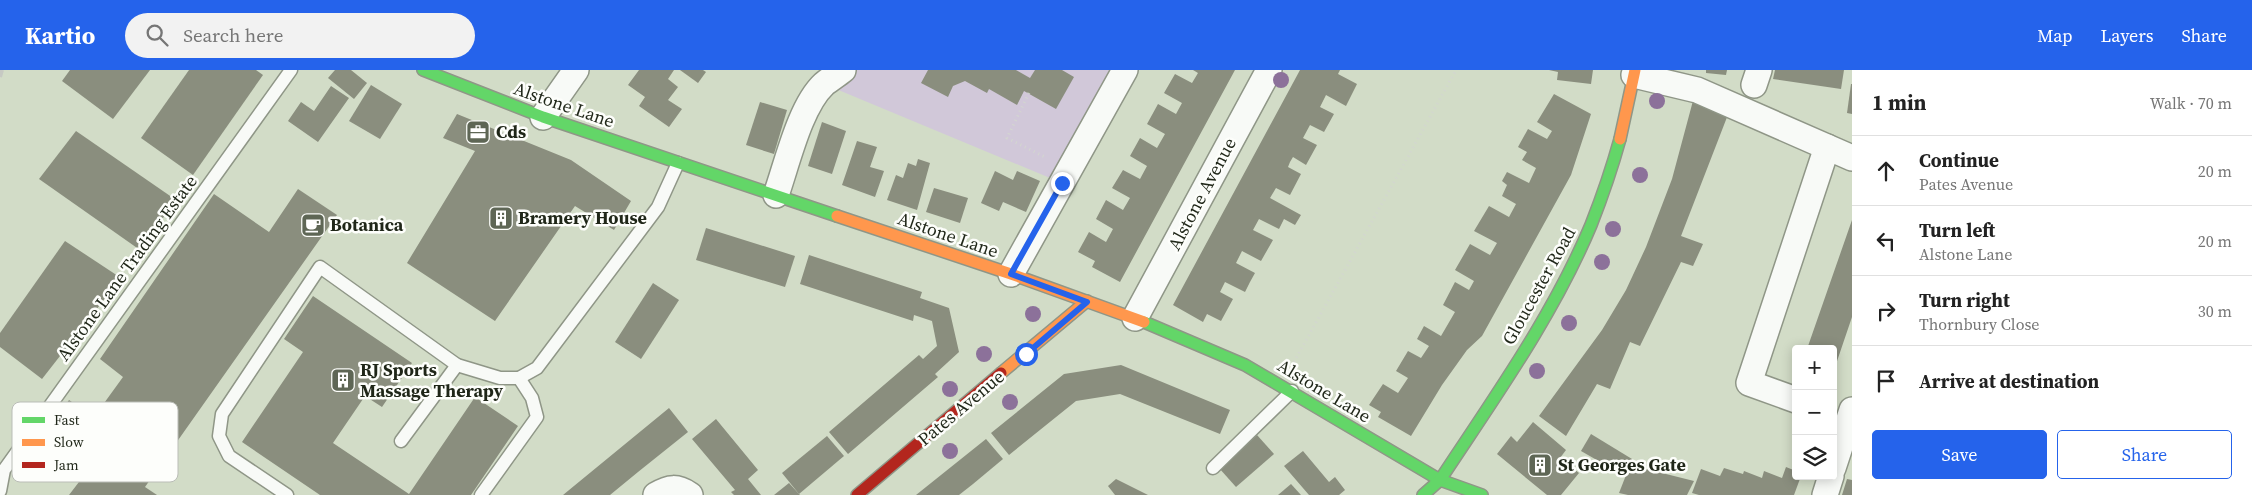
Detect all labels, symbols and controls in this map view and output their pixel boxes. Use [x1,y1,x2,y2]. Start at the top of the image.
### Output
search box [125,13,475,58]
text: Kartio [25,19,95,52]
icon: search [143,21,171,49]
text: Search here [183,22,283,48]
text: Map [2037,23,2072,48]
text: Layers [2100,23,2153,48]
text: Share [2181,23,2227,48]
street label: Alstone Lane [510,76,618,133]
text: 1 min [1872,88,1927,117]
text: Walk · 70 m [2150,92,2232,114]
office icon: Cds [465,119,491,145]
place label: Cds [496,119,526,144]
street label: Alstone Avenue [1161,133,1242,254]
text: Continue [1919,147,1999,173]
icon: ahead [1872,157,1900,185]
text: 20 m [2198,160,2232,182]
street label: Alstone Lane Trading Estate [51,170,203,366]
route end [1051,172,1074,195]
text: Pates Avenue [1919,173,2013,195]
building icon: Bramery House [488,205,514,231]
place label: Bramery House [518,205,647,230]
street label: Alstone Lane [894,206,1002,263]
cafe icon: Botanica [300,212,326,238]
place label: Botanica [330,212,404,237]
text: Turn left [1919,217,1995,243]
street label: Gloucester Road [1496,222,1581,349]
icon: left [1872,227,1900,255]
text: 20 m [2198,230,2232,252]
text: Alstone Lane [1919,243,2012,265]
text: Turn right [1919,287,2010,313]
icon: right [1872,297,1900,325]
text: 30 m [2198,300,2232,322]
text: Thornbury Close [1919,313,2040,335]
route start [1015,343,1038,366]
map controls [1792,345,1837,480]
button: + [1792,345,1837,390]
street label: Alstone Lane [1273,353,1376,428]
place label: RJ Sports Massage Therapy [360,357,503,403]
street label: Pates Avenue [912,364,1009,451]
building icon: RJ Sports Massage Therapy [330,367,356,393]
icon: arrive [1872,367,1900,395]
text: Arrive at destination [1919,368,2099,394]
button: − [1792,390,1837,435]
legend [12,402,178,482]
text: Fast [54,410,80,430]
button: Save [1872,430,2047,479]
button: Share [2057,430,2232,479]
text: Slow [54,432,84,452]
button: layers [1792,435,1837,480]
building icon: St Georges Gate [1527,452,1553,478]
place label: St Georges Gate [1558,452,1686,477]
text: Jam [53,455,79,475]

